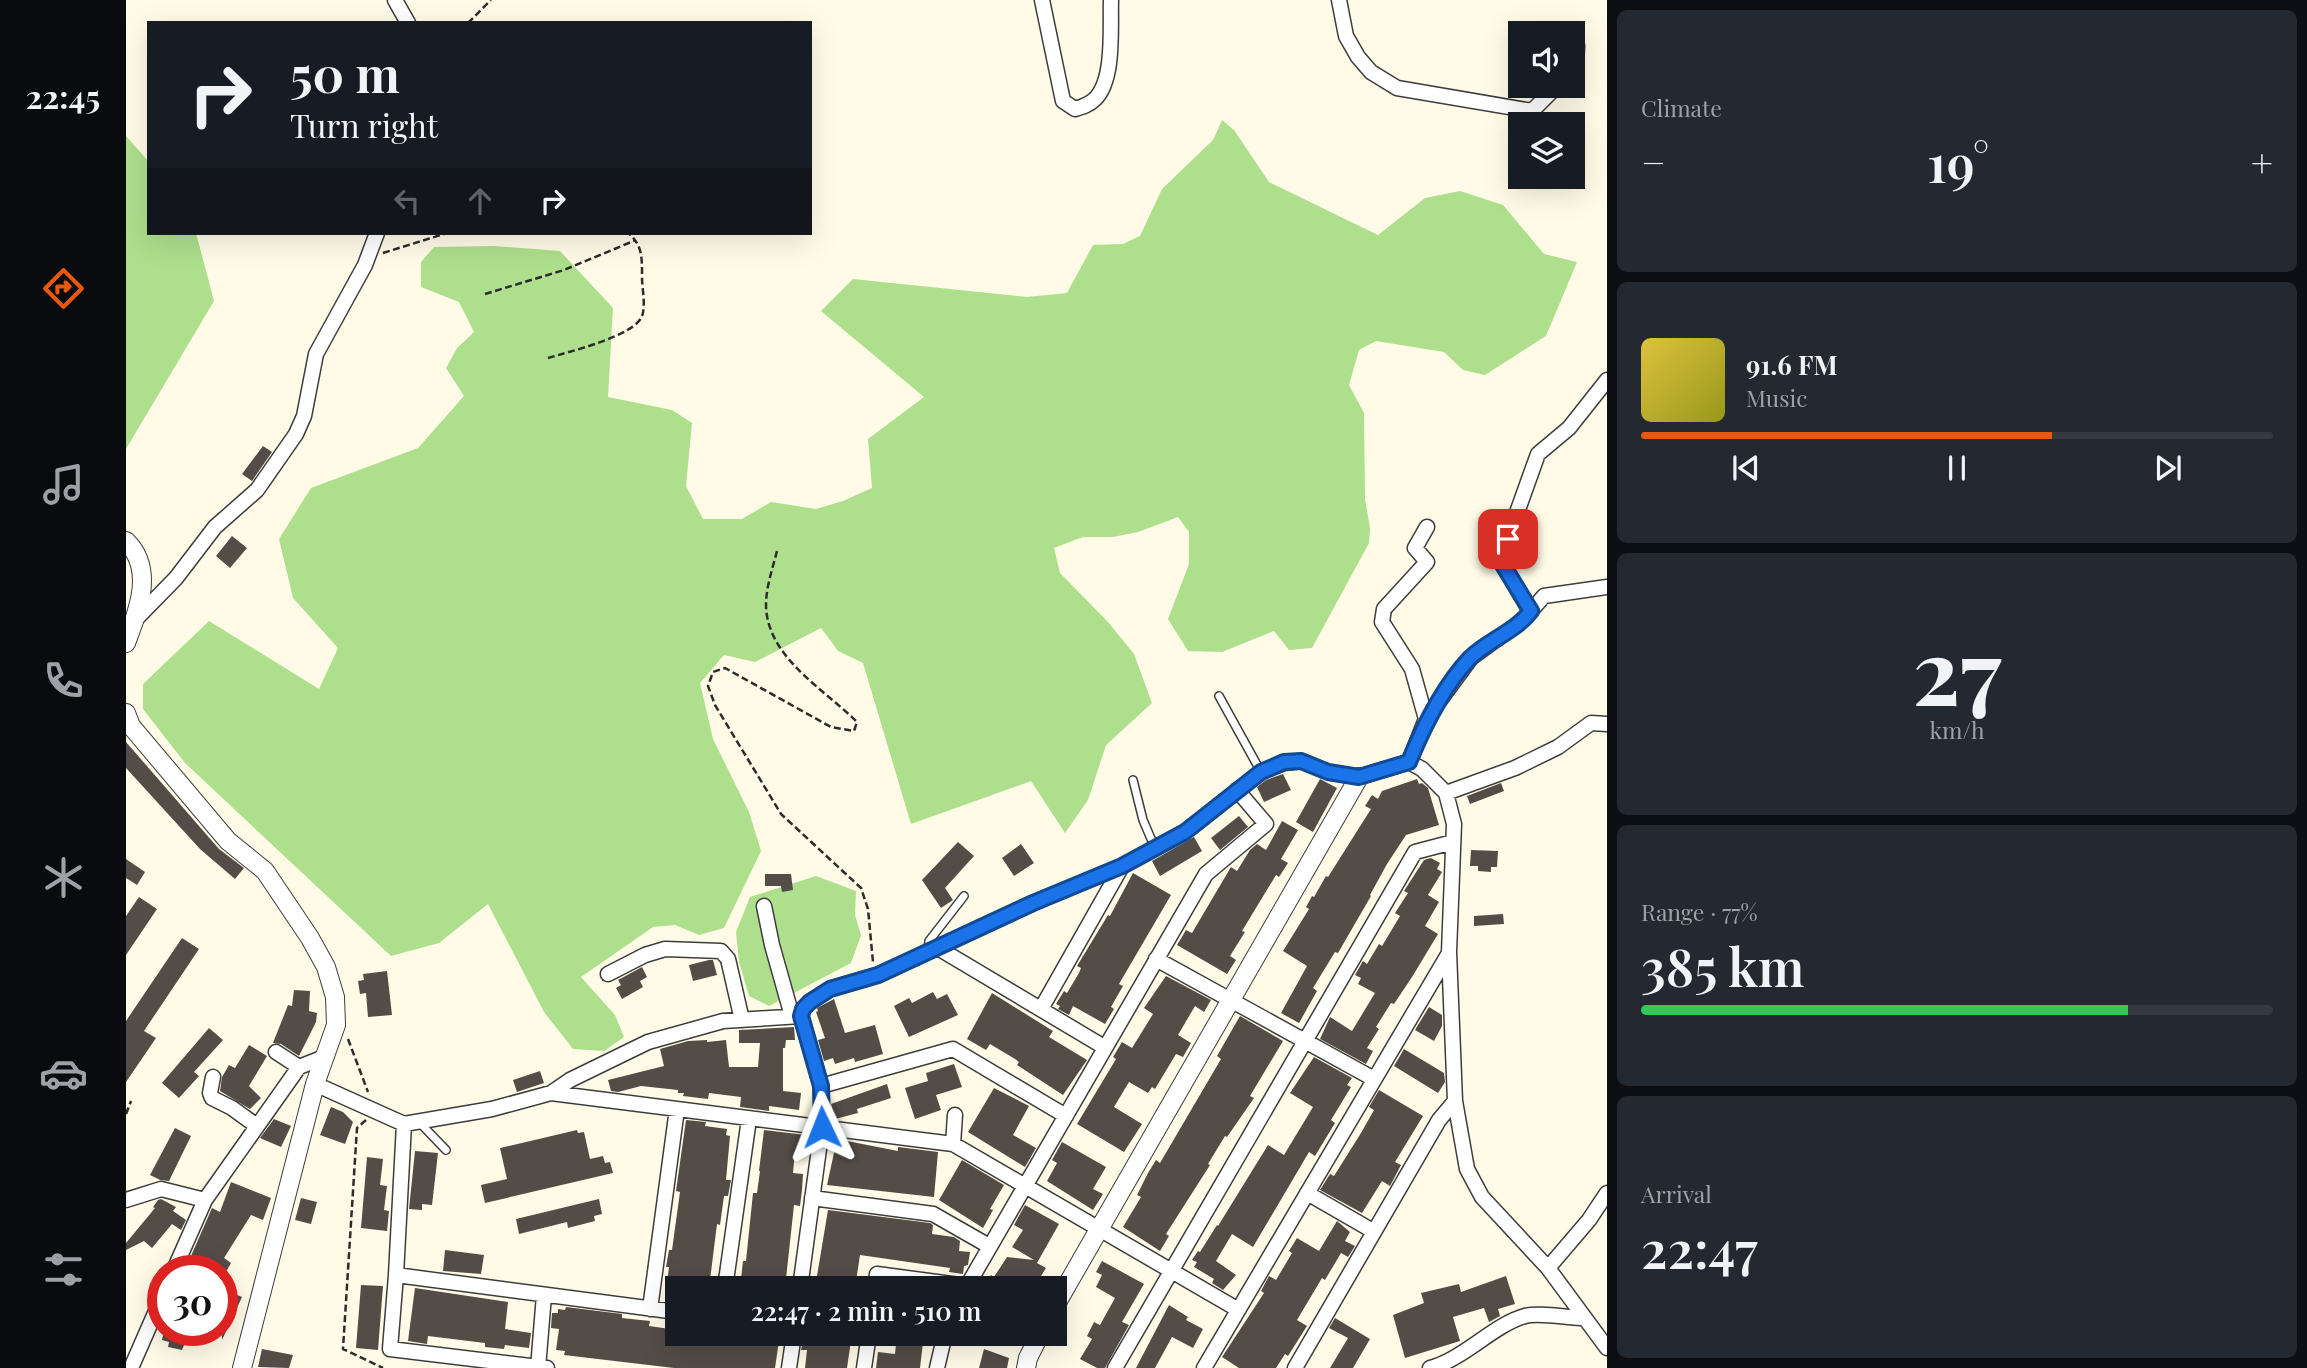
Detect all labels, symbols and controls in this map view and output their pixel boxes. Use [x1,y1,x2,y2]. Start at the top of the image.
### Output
map controls [1508,21,1585,189]
button: sound [1508,21,1585,98]
text: 50 m [290,40,400,105]
icon: right [175,49,266,140]
text: 22:45 [26,74,100,117]
text: Climate [1641,92,1722,123]
text: Turn right [290,103,438,146]
button: layers [1508,112,1585,189]
text: 19° [1927,127,1989,196]
text: − [1641,136,1666,187]
text: + [2251,136,2273,187]
icon: left [388,182,426,220]
icon: ahead [461,182,499,220]
icon: right [534,182,572,220]
icon: directions [39,264,88,313]
text: 91.6 FM [1746,347,1838,382]
text: Music [1746,382,1807,413]
icon: previous [1727,449,1765,487]
icon: pause [1938,449,1976,487]
icon: next [2149,449,2187,487]
icon: music [39,460,88,509]
pin [1478,509,1538,569]
icon: arrive [1489,520,1527,558]
text: 27 [1913,608,2002,729]
icon: phone [39,656,88,705]
text: km/h [1929,714,1985,745]
icon: climate [39,853,88,902]
text: Range · 77% [1641,896,1758,927]
text: 385 km [1641,931,1805,1000]
icon: car [39,1049,88,1098]
position arrow [785,1090,859,1164]
text: Arrival [1641,1178,1712,1209]
text: 22:47 [1641,1213,1758,1282]
icon: filters [39,1245,88,1294]
speed limit sign: 30 [147,1255,238,1346]
text: 22:47 · 2 min · 510 m [751,1293,981,1328]

